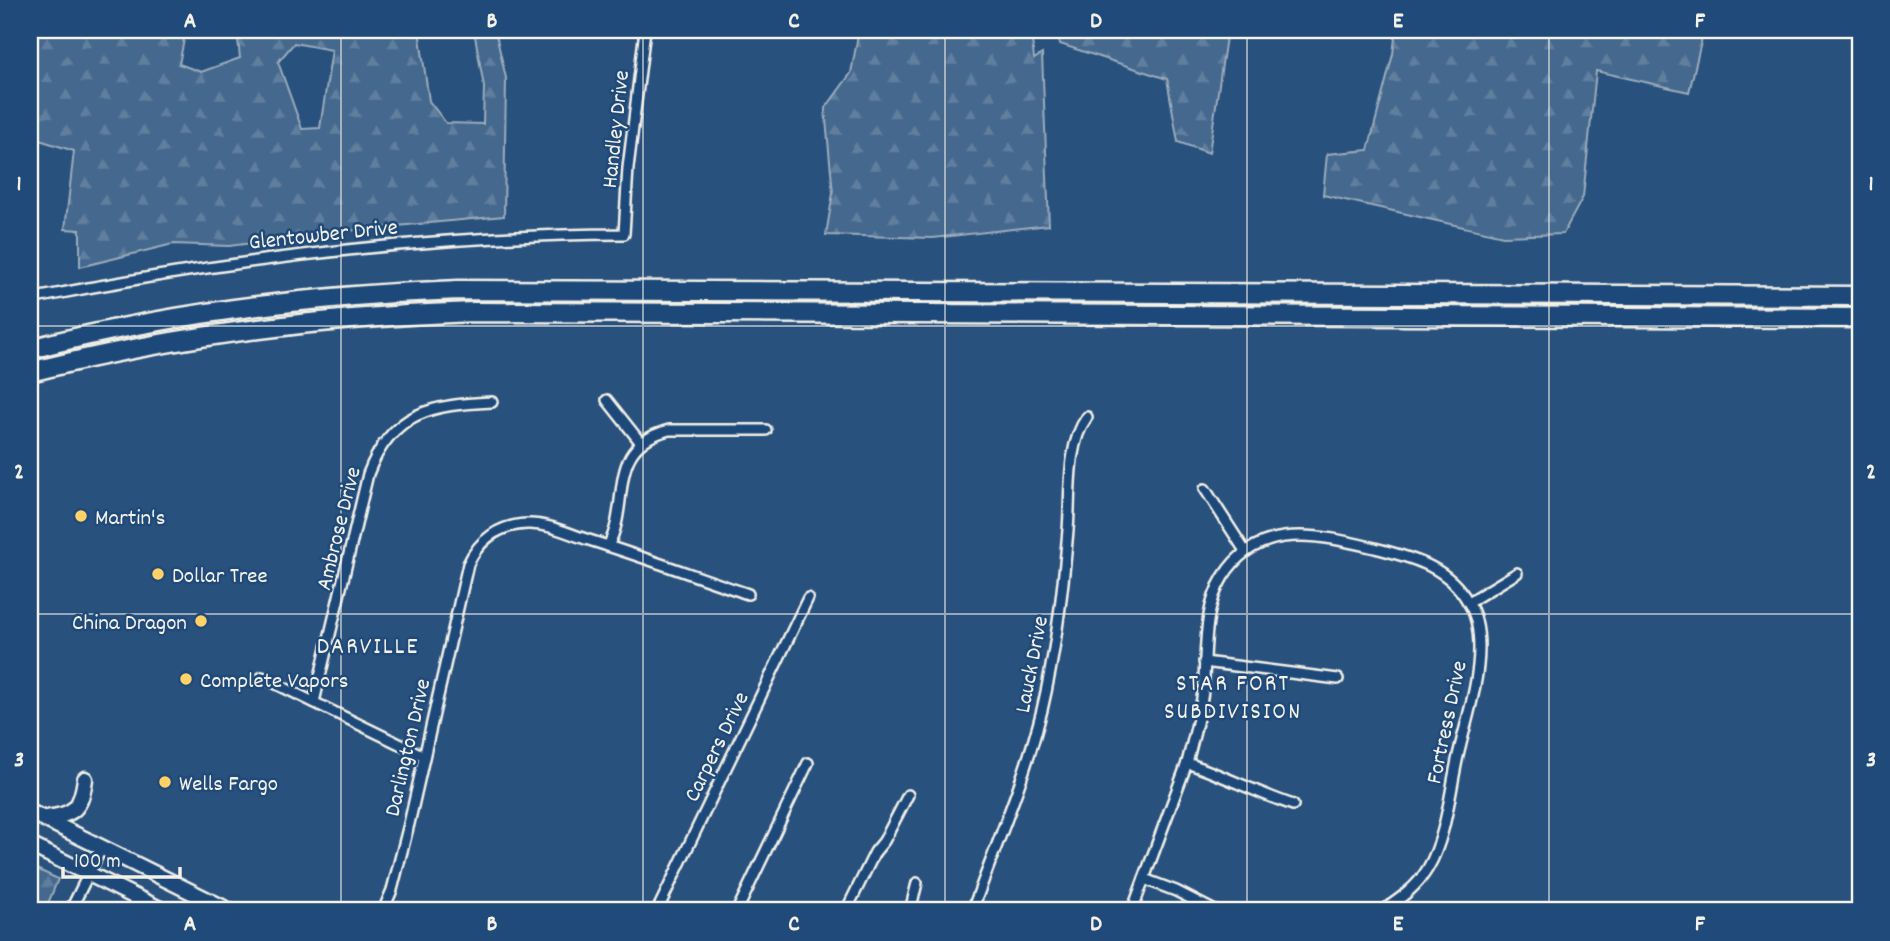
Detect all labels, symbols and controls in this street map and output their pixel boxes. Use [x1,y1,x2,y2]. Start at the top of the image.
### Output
text: A [184,6,196,39]
text: B [487,6,498,39]
text: C [788,6,800,39]
text: D [1090,6,1102,39]
text: E [1393,6,1404,39]
text: F [1695,6,1706,39]
street label: Handley Drive [595,69,640,190]
text: 1 [16,169,22,202]
text: 1 [1868,169,1874,202]
street label: Glentowber Drive [247,212,399,261]
text: 2 [14,457,24,490]
text: 2 [1866,457,1876,490]
street label: Ambrose Drive [309,463,372,594]
place label: Martin's [95,503,165,536]
marker: Martin's [73,508,89,524]
place label: Dollar Tree [172,561,268,594]
marker: Dollar Tree [150,566,166,582]
place label: China Dragon [72,608,187,641]
marker: China Dragon [193,613,209,629]
street label: Lauck Drive [1008,613,1059,716]
district label: DARVILLE [317,631,419,665]
street label: Fortress Drive [1419,658,1478,787]
place label: Complete Vapors [200,666,348,699]
district label: STAR FORT SUBDIVISION [1164,668,1302,730]
marker: Complete Vapors [178,671,194,687]
street label: Darlington Drive [378,676,441,820]
street label: Carpers Drive [677,687,759,808]
text: 3 [14,745,24,778]
text: 3 [1866,745,1876,778]
place label: Wells Fargo [179,769,278,802]
marker: Wells Fargo [157,774,173,790]
scale bar [63,836,180,880]
text: 100 m [74,848,121,878]
text: A [184,909,196,941]
text: B [487,909,498,941]
text: C [788,909,800,941]
text: D [1090,909,1102,941]
text: E [1393,909,1404,941]
text: F [1695,909,1706,941]

